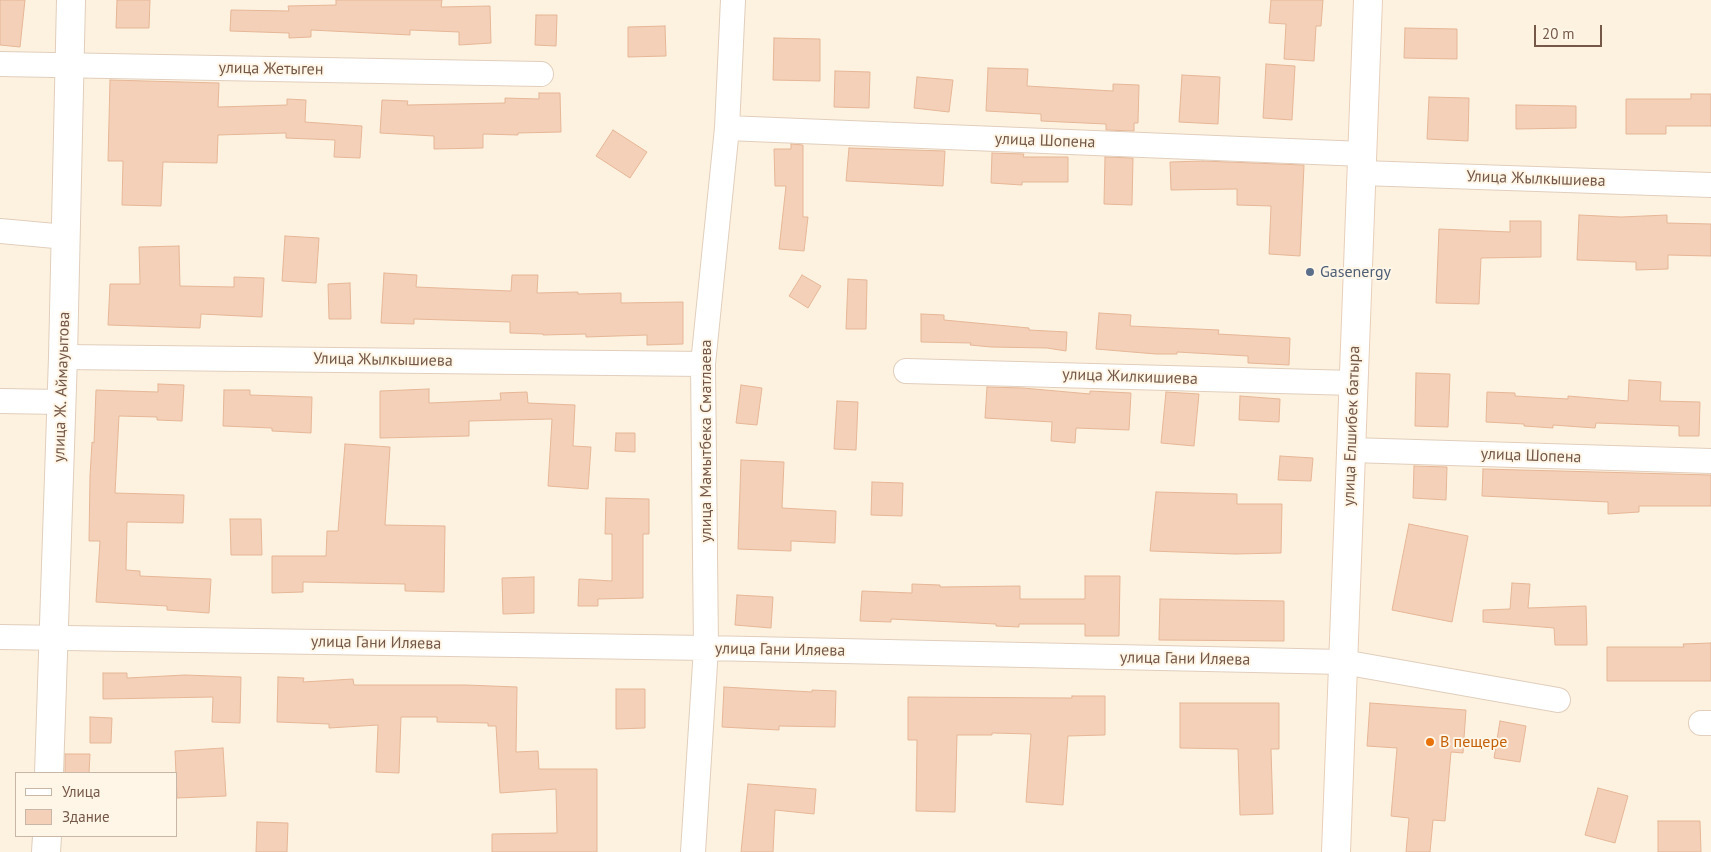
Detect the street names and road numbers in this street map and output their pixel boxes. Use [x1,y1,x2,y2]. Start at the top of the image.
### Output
street label: улица Жетыген [218,58,324,80]
street label: улица Шопена [994,130,1096,152]
street label: Улица Жылкышиева [1466,167,1606,191]
street label: улица Ж. Аймауытова [50,311,74,463]
street label: улица Мамытбека Сматлаева [696,340,716,542]
street label: улица Елшибек батыра [1340,345,1364,507]
street label: Улица Жылкышиева [313,349,453,371]
street label: улица Жилкишиева [1062,365,1198,389]
street label: улица Шопена [1480,445,1582,467]
street label: улица Гани Иляева [311,632,441,654]
street label: улица Гани Иляева [715,639,845,661]
street label: улица Гани Иляева [1120,648,1250,670]

